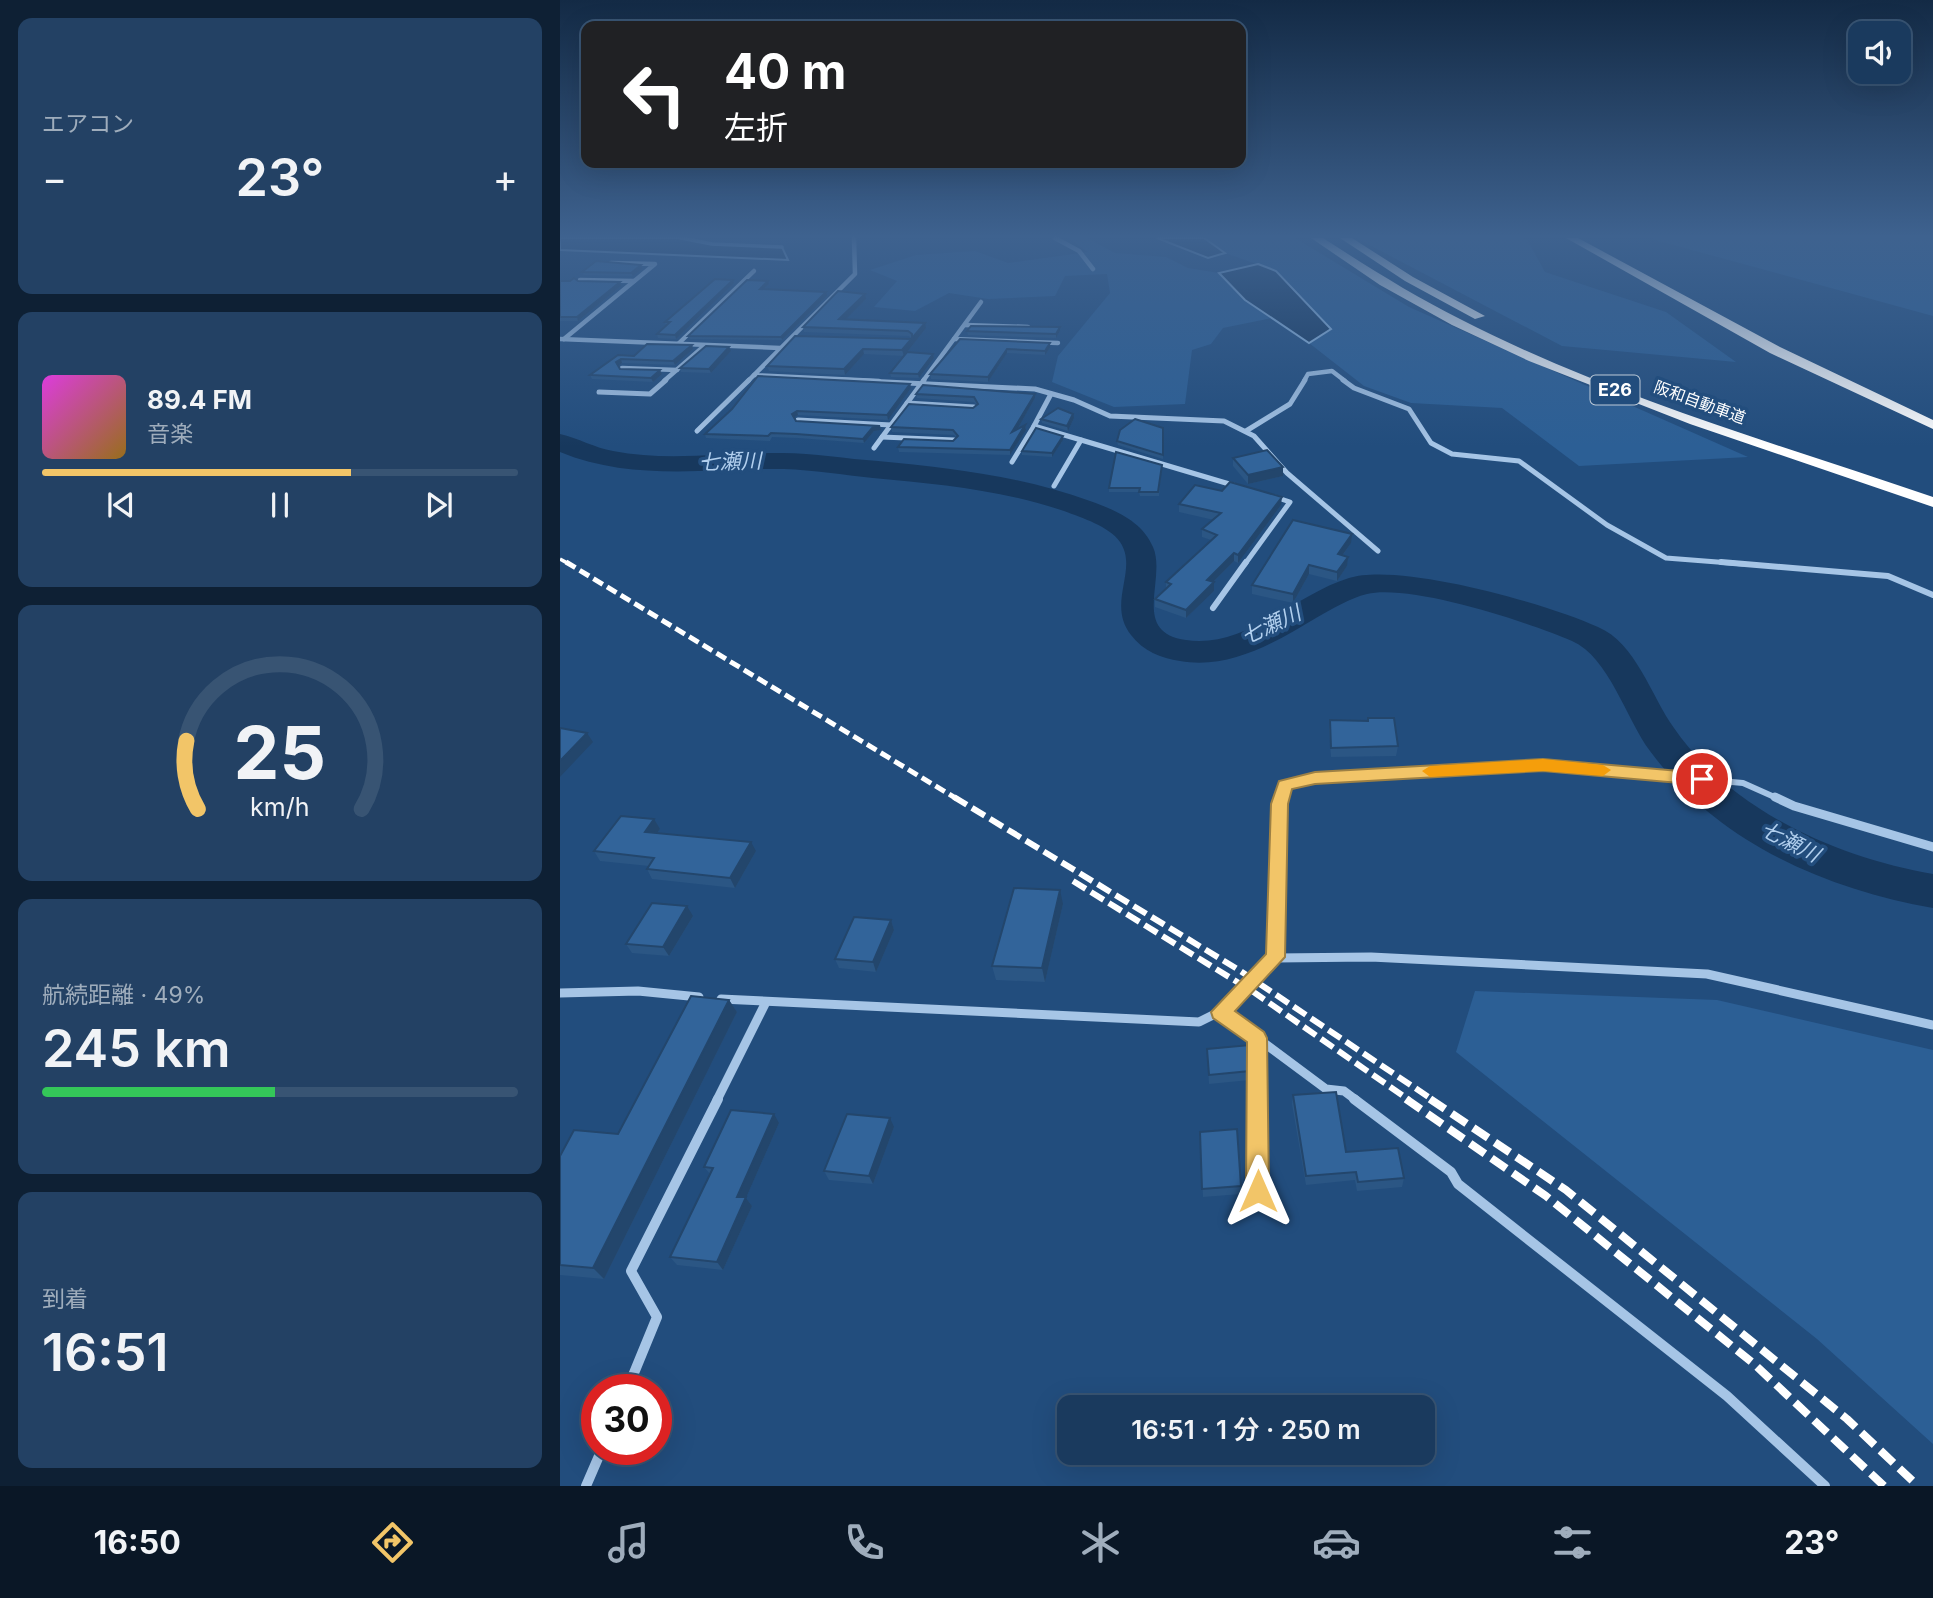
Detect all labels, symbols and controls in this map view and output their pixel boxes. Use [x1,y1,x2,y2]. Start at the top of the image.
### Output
map controls [1848,21,1911,84]
button: sound [1848,21,1911,84]
text: 40 m [724,42,847,101]
icon: left [609,49,700,140]
text: 左折 [724,108,788,147]
text: エアコン [42,110,134,138]
text: 23° [236,146,324,209]
text: − [42,155,67,201]
text: + [493,155,518,201]
road number: E26 [1590,376,1640,404]
street label: 阪和自動車道 [1651,376,1749,428]
text: 89.4 FM [147,384,252,415]
text: 音楽 [147,420,193,448]
water label: 七瀬川 [698,448,764,475]
icon: previous [102,486,140,524]
icon: pause [261,486,299,524]
icon: next [420,486,458,524]
water label: 七瀬川 [1237,599,1306,649]
text: 25 [234,708,326,797]
pin [1672,749,1732,809]
icon: arrive [1683,760,1721,798]
text: km/h [250,792,310,822]
water label: 七瀬川 [1756,816,1826,868]
text: 航続距離 · 49% [42,981,205,1009]
text: 245 km [42,1017,230,1080]
position arrow [1221,1154,1295,1228]
text: 到着 [42,1285,88,1313]
text: 16:51 [42,1321,169,1384]
speed limit sign: 30 [581,1374,672,1465]
text: 16:51 · 1 分 · 250 m [1131,1414,1361,1445]
icon: directions [368,1518,417,1567]
icon: music [604,1518,653,1567]
icon: phone [840,1518,889,1567]
icon: climate [1076,1518,1125,1567]
icon: car [1312,1518,1361,1567]
icon: filters [1548,1518,1597,1567]
text: 16:50 [94,1523,181,1562]
text: 23° [1784,1523,1839,1562]

